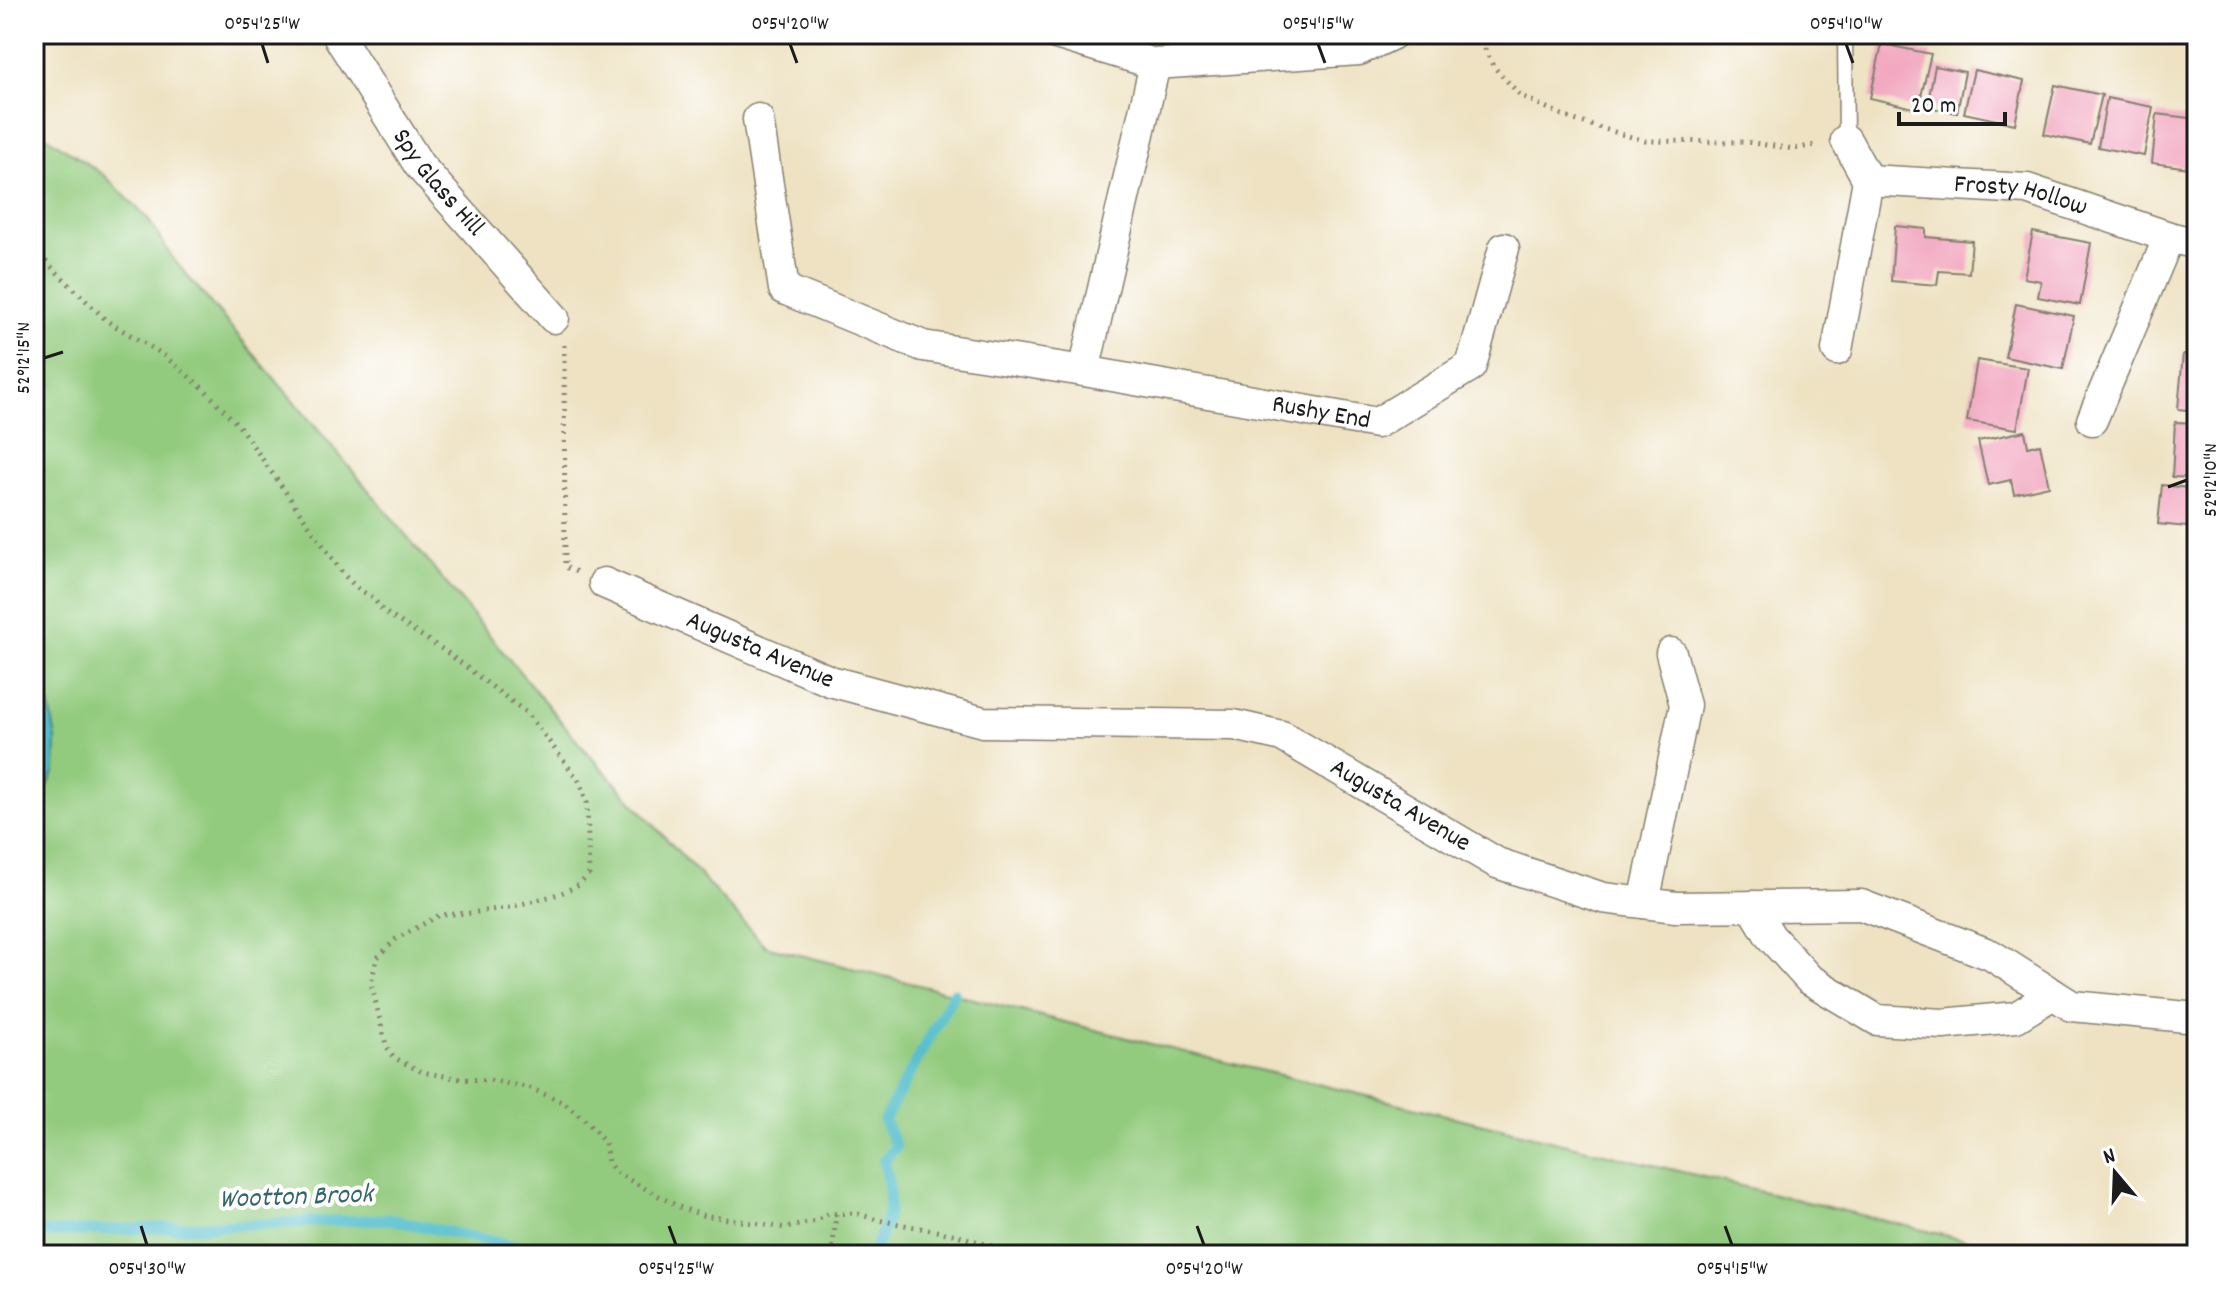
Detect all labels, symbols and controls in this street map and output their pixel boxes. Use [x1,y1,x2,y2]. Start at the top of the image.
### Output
text: 0°54'25"W [224,11,300,39]
text: 0°54'20"W [751,11,829,39]
text: 0°54'15"W [1282,11,1354,39]
text: 0°54'10"W [1810,11,1883,39]
scale bar [1899,76,2005,126]
text: 20 m [1911,90,1957,124]
street label: Spy Glass Hill [382,122,493,245]
street label: Frosty Hollow [1953,166,2092,227]
text: 52°12'15"N [11,322,39,394]
street label: Rushy End [1269,386,1373,440]
text: 52°12'10"N [2198,443,2226,517]
street label: Augusta Avenue [680,602,840,699]
street label: Augusta Avenue [1323,750,1477,862]
north arrow [2075,1133,2155,1213]
text: N [2099,1141,2120,1174]
water label: Wootton Brook [219,1176,376,1222]
text: 0°54'30"W [108,1256,186,1284]
text: 0°54'25"W [638,1256,714,1284]
text: 0°54'20"W [1165,1256,1243,1284]
text: 0°54'15"W [1696,1256,1768,1284]

